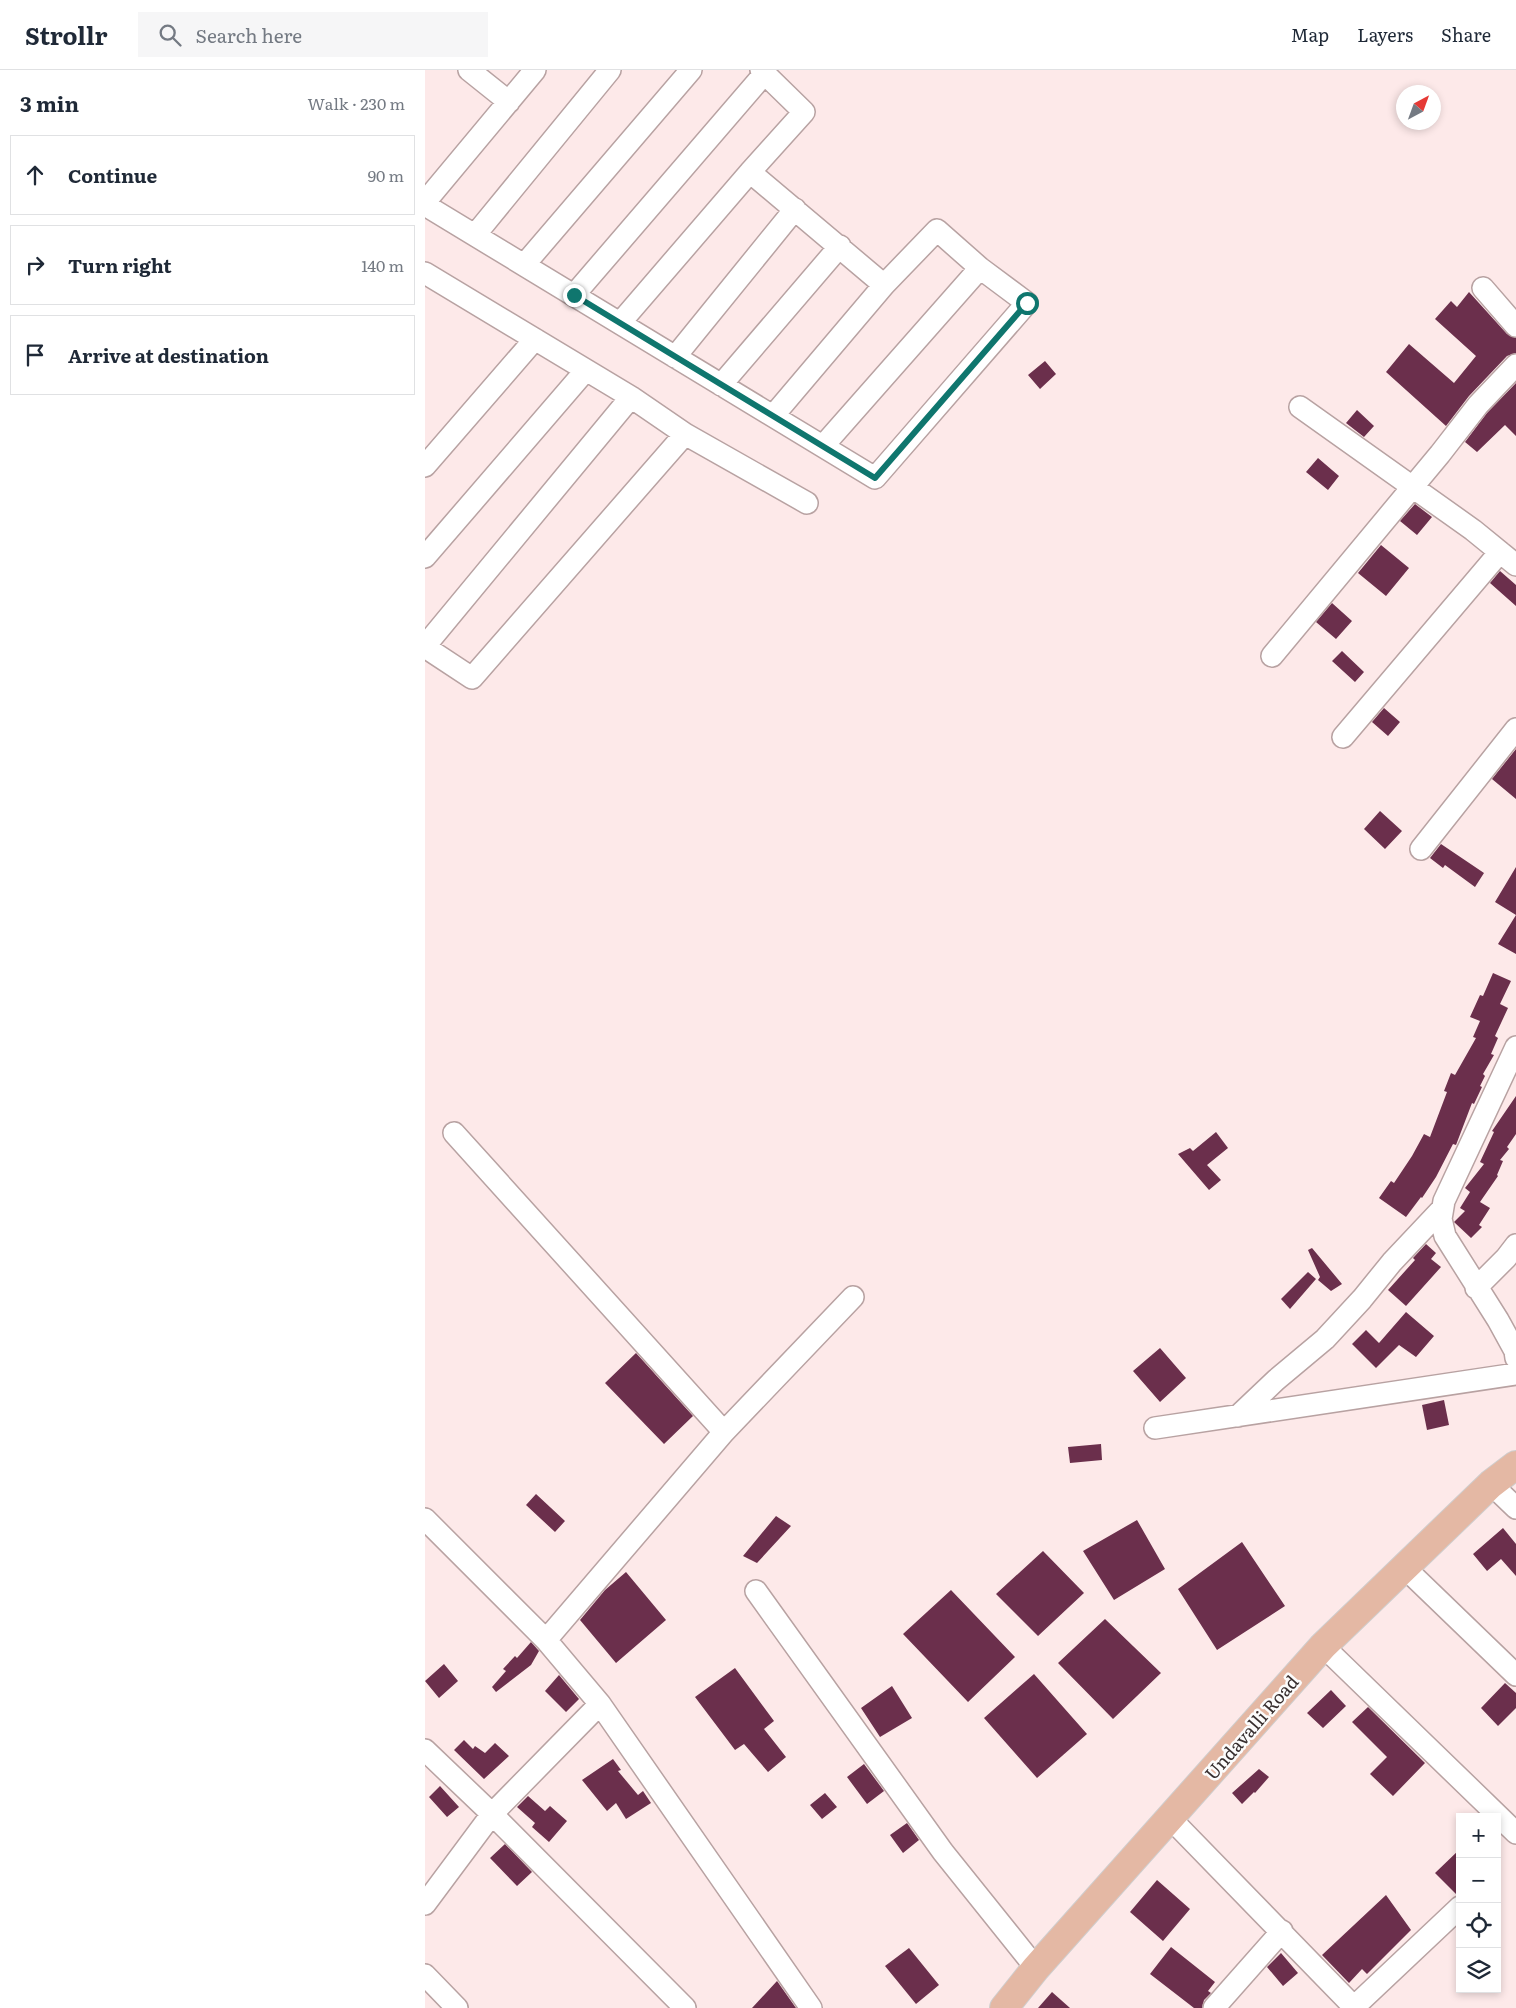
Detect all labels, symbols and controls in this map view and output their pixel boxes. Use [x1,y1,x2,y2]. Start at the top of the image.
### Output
search box [138,12,488,57]
text: Strollr [25,17,108,52]
icon: search [156,21,184,49]
text: Search here [196,21,302,49]
text: Map [1291,21,1329,48]
text: Layers [1357,21,1413,48]
text: Share [1441,21,1491,48]
north arrow [1396,85,1441,130]
text: 3 min [20,87,79,118]
text: Walk · 230 m [308,91,405,115]
icon: ahead [21,161,49,189]
text: Continue [68,161,157,189]
text: 90 m [368,163,404,187]
icon: right [21,251,49,279]
text: Turn right [68,251,172,279]
text: 140 m [361,253,404,277]
route end [563,284,586,307]
route start [1016,292,1039,315]
icon: arrive [21,341,49,369]
text: Arrive at destination [68,341,269,369]
street label: Undavalli Road [1198,1669,1304,1785]
map controls [1456,1813,1501,1993]
button: + [1456,1813,1501,1858]
button: − [1456,1858,1501,1903]
button: locate [1456,1903,1501,1948]
button: layers [1456,1948,1501,1993]

